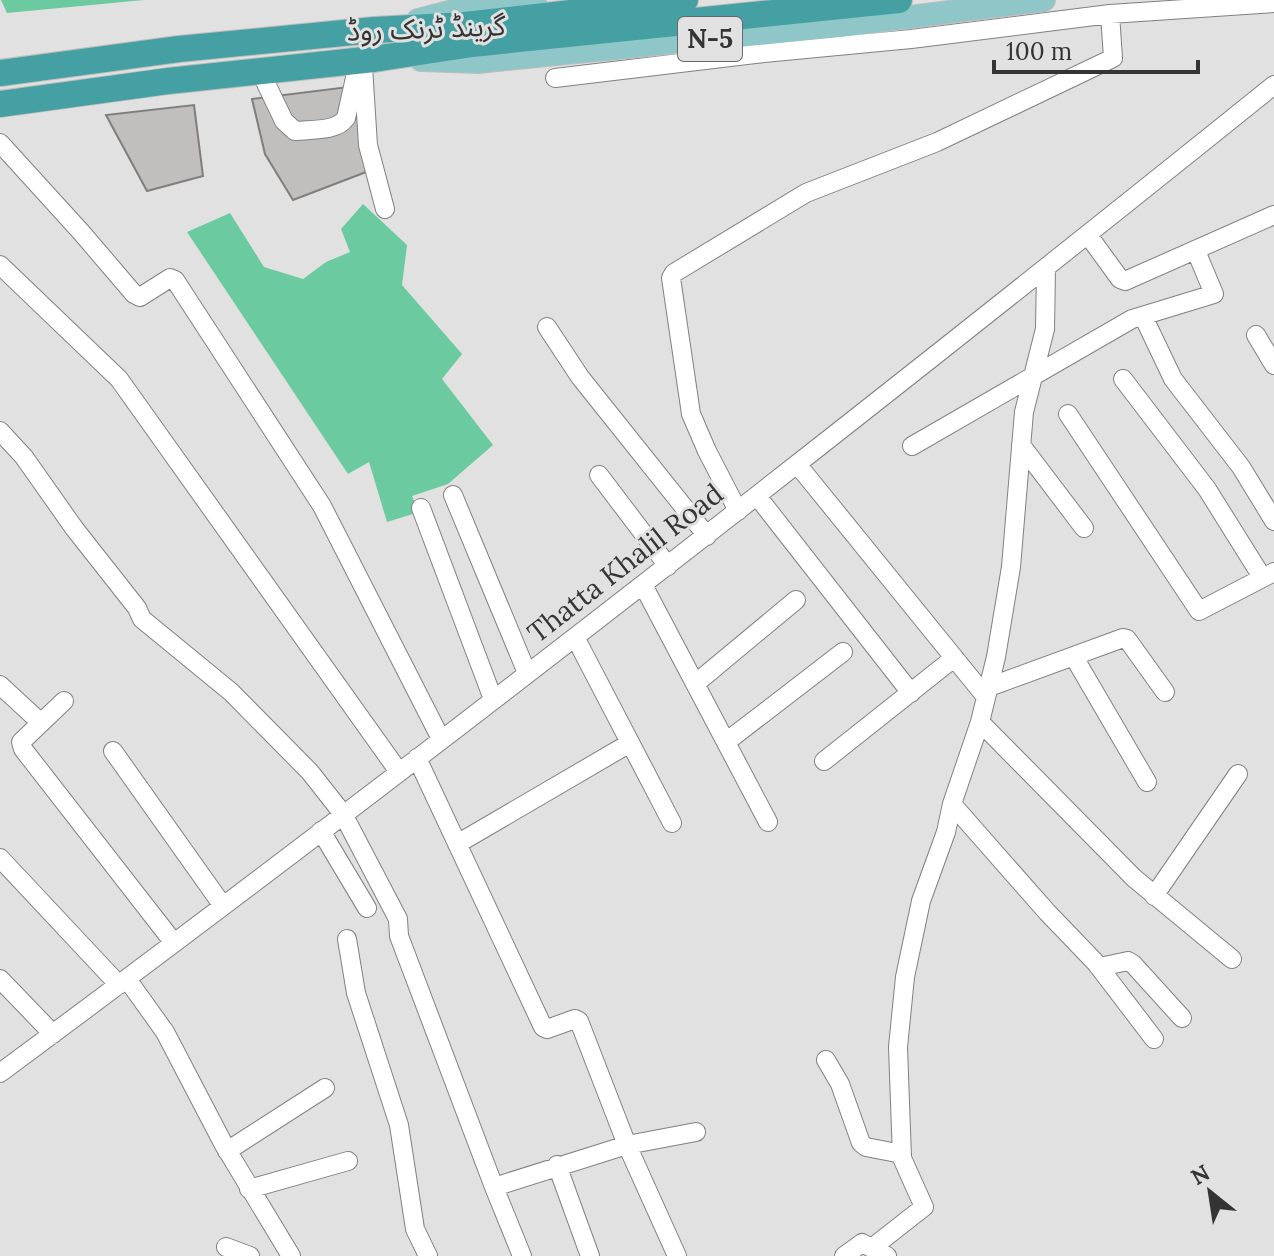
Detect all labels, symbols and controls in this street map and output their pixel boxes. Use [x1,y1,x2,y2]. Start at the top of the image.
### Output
street label: گرینڈ ٹرنک روڈ [346,7,507,49]
road number: N-5 [678,17,742,61]
scale bar [994,24,1198,74]
text: 100 m [1006,36,1072,67]
street label: Thatta Khalil Road [520,475,730,651]
north arrow [1170,1152,1250,1232]
text: N [1186,1158,1214,1191]

